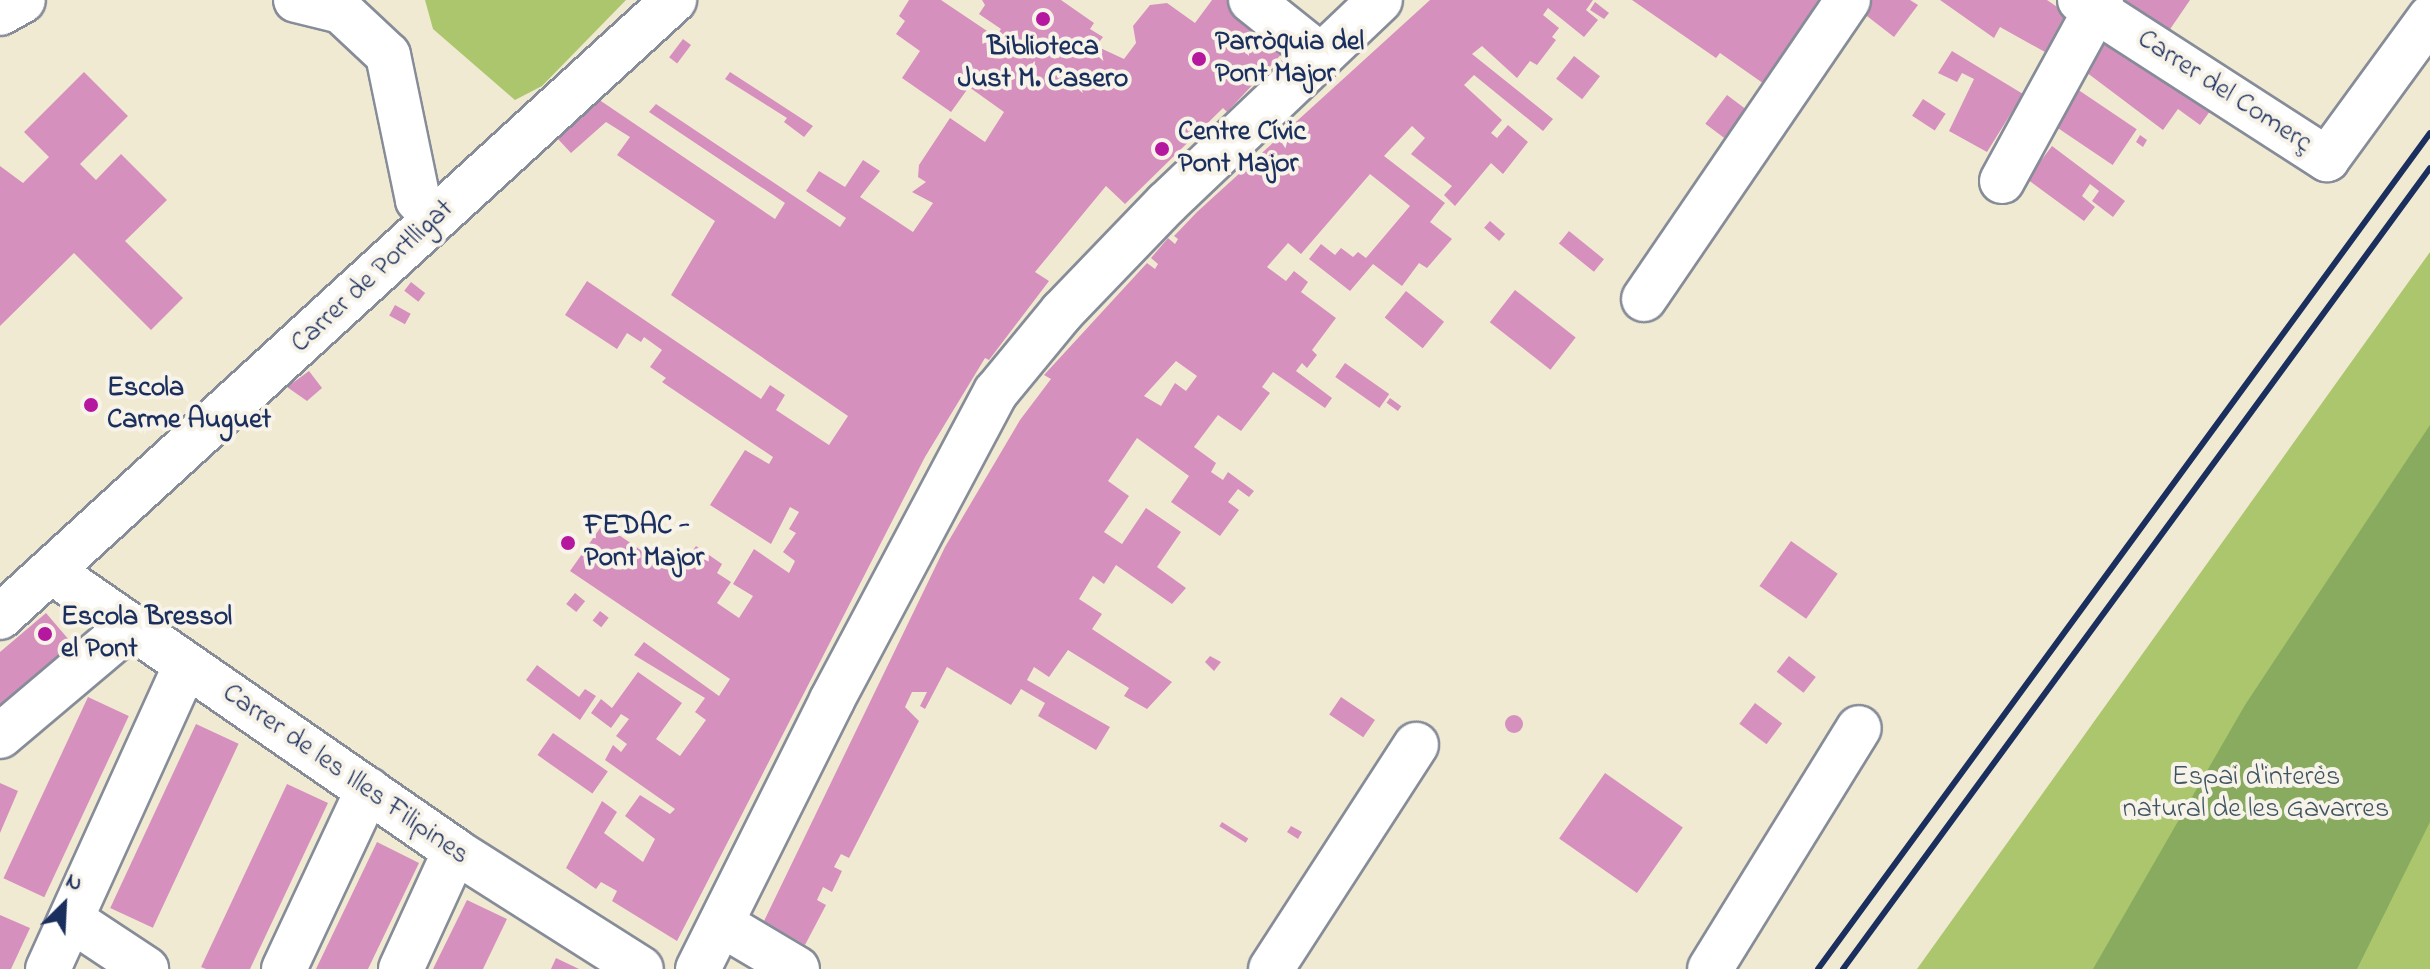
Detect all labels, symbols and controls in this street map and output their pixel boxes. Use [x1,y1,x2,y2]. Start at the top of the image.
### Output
marker: Biblioteca Just M. Casero [1034,10,1052,28]
street label: Carrer del Comerç [2130,23,2318,161]
place label: Parròquia del Pont Major [1215,26,1364,92]
place label: Biblioteca Just M. Casero [958,31,1128,97]
marker: Parròquia del Pont Major [1190,50,1208,68]
place label: Centre Cívic Pont Major [1178,116,1306,182]
marker: Centre Cívic Pont Major [1153,140,1171,158]
street label: Carrer de Portlligat [285,193,461,361]
place label: Escola Carme Auguet [107,372,271,438]
marker: Escola Carme Auguet [82,396,100,414]
place label: FEDAC - Pont Major [584,510,704,576]
marker: FEDAC - Pont Major [559,534,577,552]
place label: Escola Bressol el Pont [61,601,232,667]
marker: Escola Bressol el Pont [36,625,54,643]
street label: Carrer de les Illes Filipines [215,677,475,873]
park label: Espai d'interès natural de les Gavarres [2123,761,2389,827]
north arrow [24,865,104,945]
text: N [60,865,87,901]

